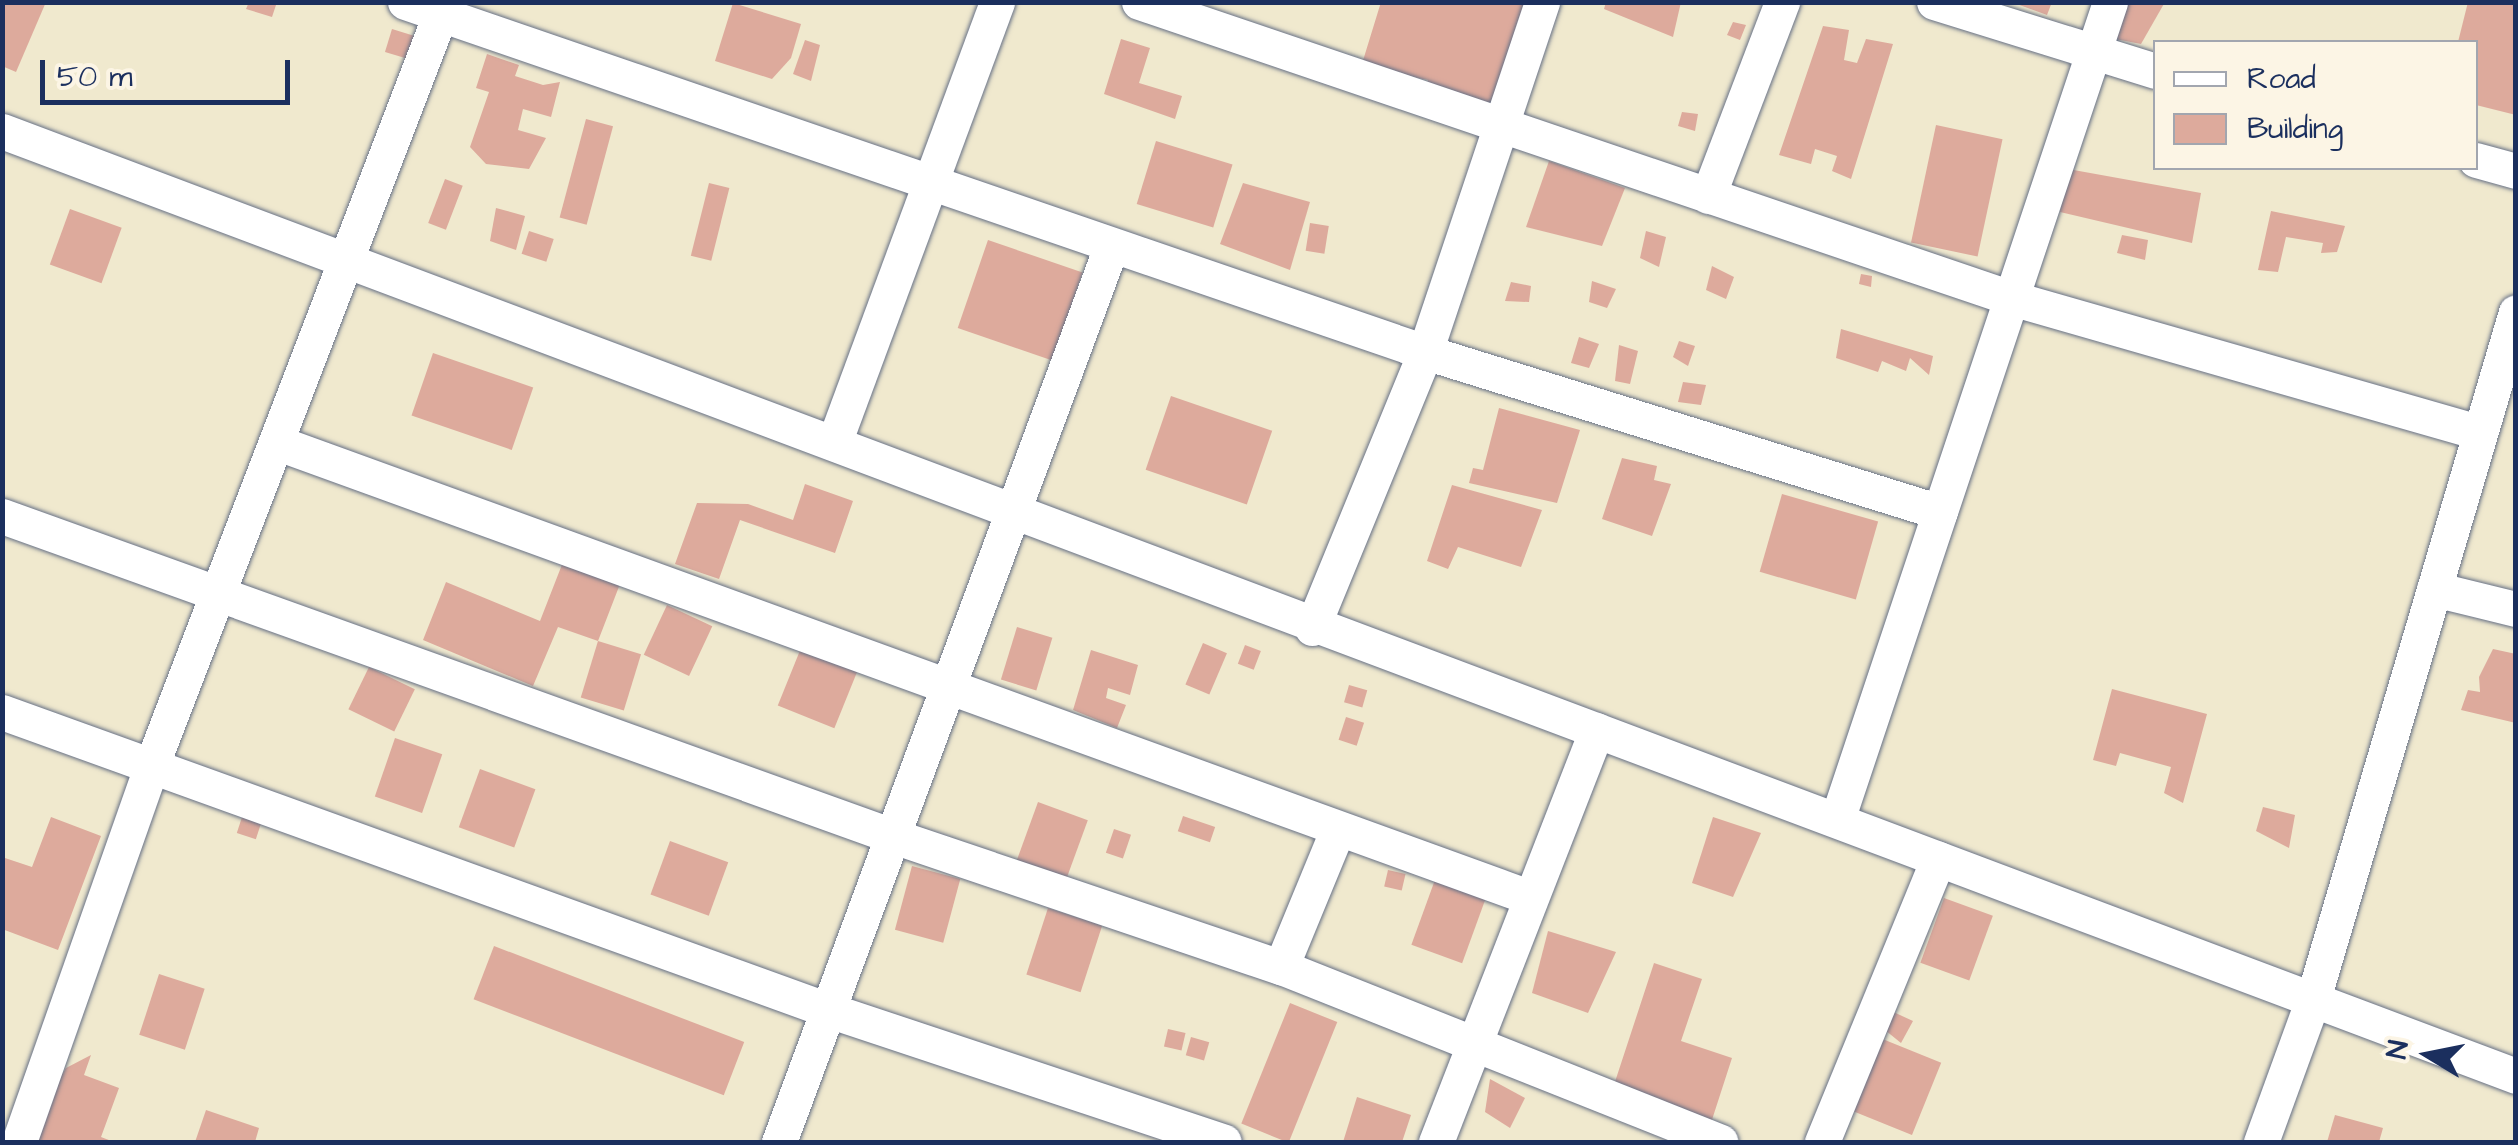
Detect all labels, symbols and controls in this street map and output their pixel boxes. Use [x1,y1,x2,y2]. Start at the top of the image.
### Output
scale bar [45,40,295,102]
legend [2153,40,2478,170]
text: 50 m [57,56,133,98]
text: Road [2247,58,2316,100]
text: Building [2247,108,2343,150]
north arrow [2378,1005,2478,1105]
text: N [2377,1038,2419,1062]

